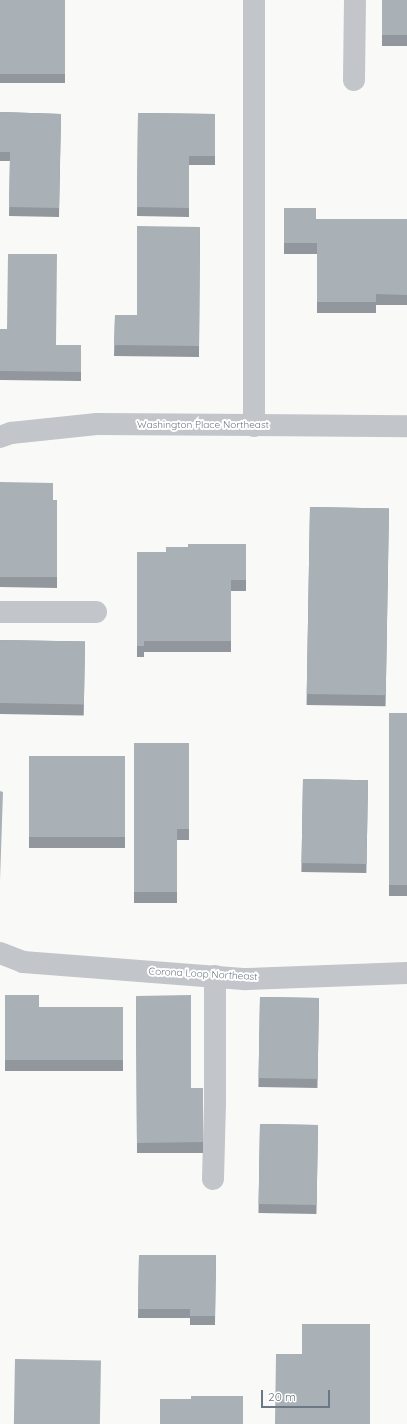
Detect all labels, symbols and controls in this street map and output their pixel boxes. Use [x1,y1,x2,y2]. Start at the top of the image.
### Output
street label: Washington Place Northeast [137,419,269,431]
street label: Corona Loop Northeast [148,965,258,983]
scale bar [263,1382,332,1408]
text: 20 m [268,1389,296,1404]

